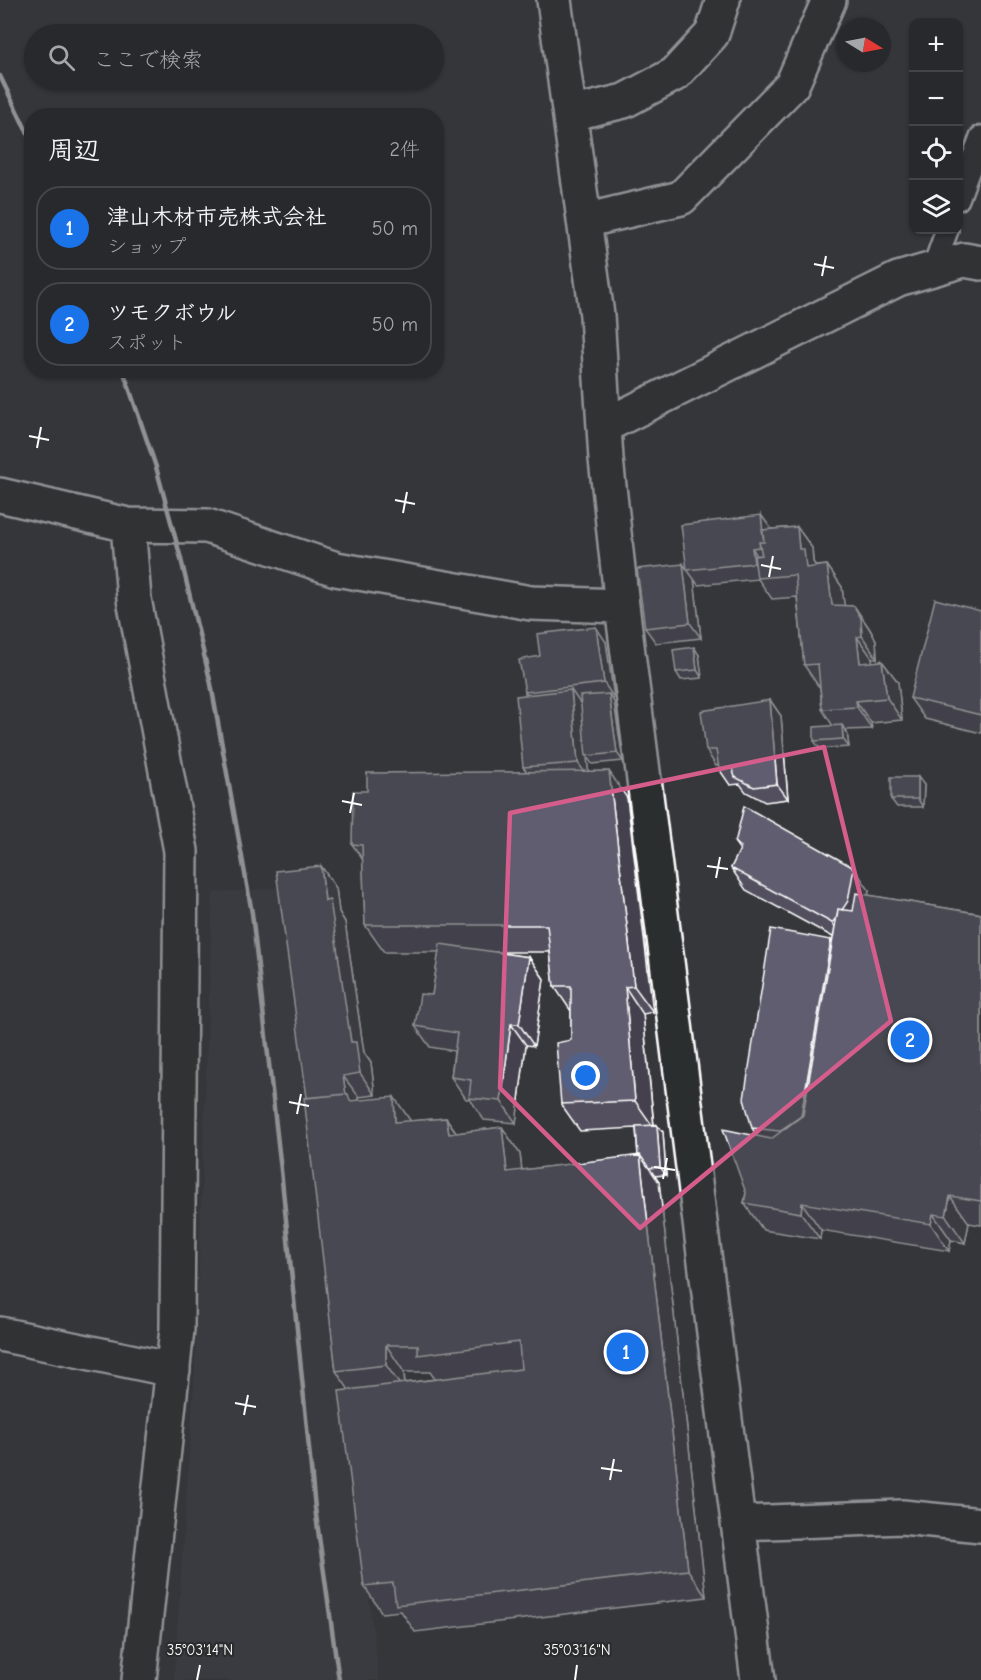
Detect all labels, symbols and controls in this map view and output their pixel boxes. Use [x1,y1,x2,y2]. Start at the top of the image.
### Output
north arrow [837,18,891,72]
map controls [909,18,963,234]
button: + [909,18,963,72]
search box [24,24,444,90]
icon: search [45,41,78,74]
text: ここで検索 [93,47,203,73]
button: − [909,72,963,126]
button: locate [909,126,963,180]
text: 周辺 [48,136,100,166]
text: 2件 [390,138,420,161]
button: layers [909,180,963,234]
text: 津山木材市売株式会社 [107,204,327,230]
text: 1 [66,217,73,240]
text: 50 m [372,217,418,240]
text: ショップ [107,235,186,258]
text: ツモクボウル [107,300,237,326]
text: 2 [65,313,74,336]
text: 50 m [372,313,418,336]
text: スポット [107,331,187,354]
pin: 2 [890,1018,930,1062]
your location [571,1061,600,1090]
pin: 1 [606,1330,646,1374]
text: 35°03'14"N [167,1641,233,1659]
text: 35°03'16"N [543,1641,611,1659]

